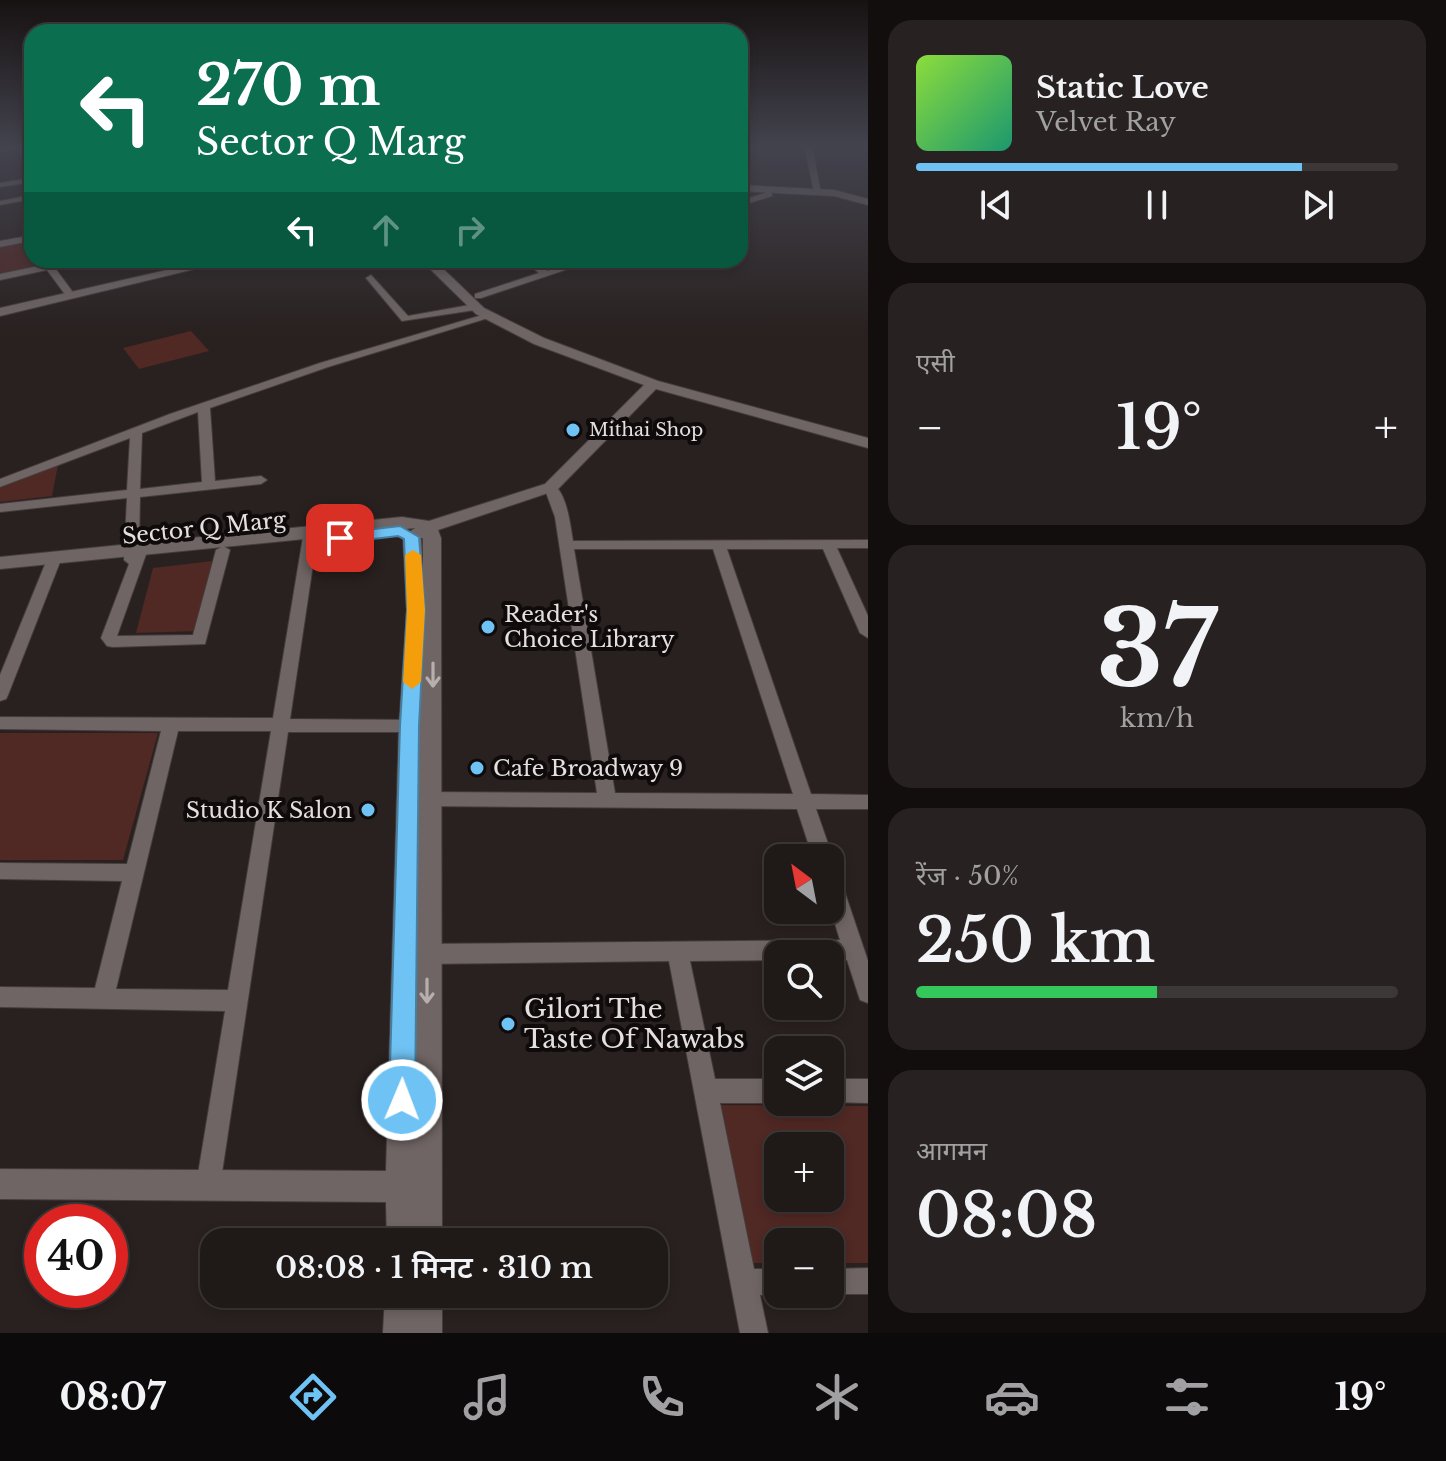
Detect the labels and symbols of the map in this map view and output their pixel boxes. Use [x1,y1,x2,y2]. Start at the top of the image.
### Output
place label: Mithai Shop [589,419,703,441]
marker: Mithai Shop [564,421,582,439]
pin [306,504,374,572]
street label: Sector Q Marg [121,506,288,550]
place label: Reader's Choice Library [504,601,675,653]
marker: Reader's Choice Library [479,618,497,636]
one-way arrow [425,661,441,688]
place label: Cafe Broadway 9 [493,755,683,782]
marker: Cafe Broadway 9 [468,759,486,777]
place label: Studio K Salon [186,797,352,824]
marker: Studio K Salon [359,801,377,819]
north arrow [764,844,844,924]
one-way arrow [419,977,435,1004]
place label: Gilori The Taste Of Nawabs [524,993,745,1055]
marker: Gilori The Taste Of Nawabs [499,1015,517,1033]
position arrow [360,1058,444,1142]
speed limit sign: 40 [24,1204,128,1308]

